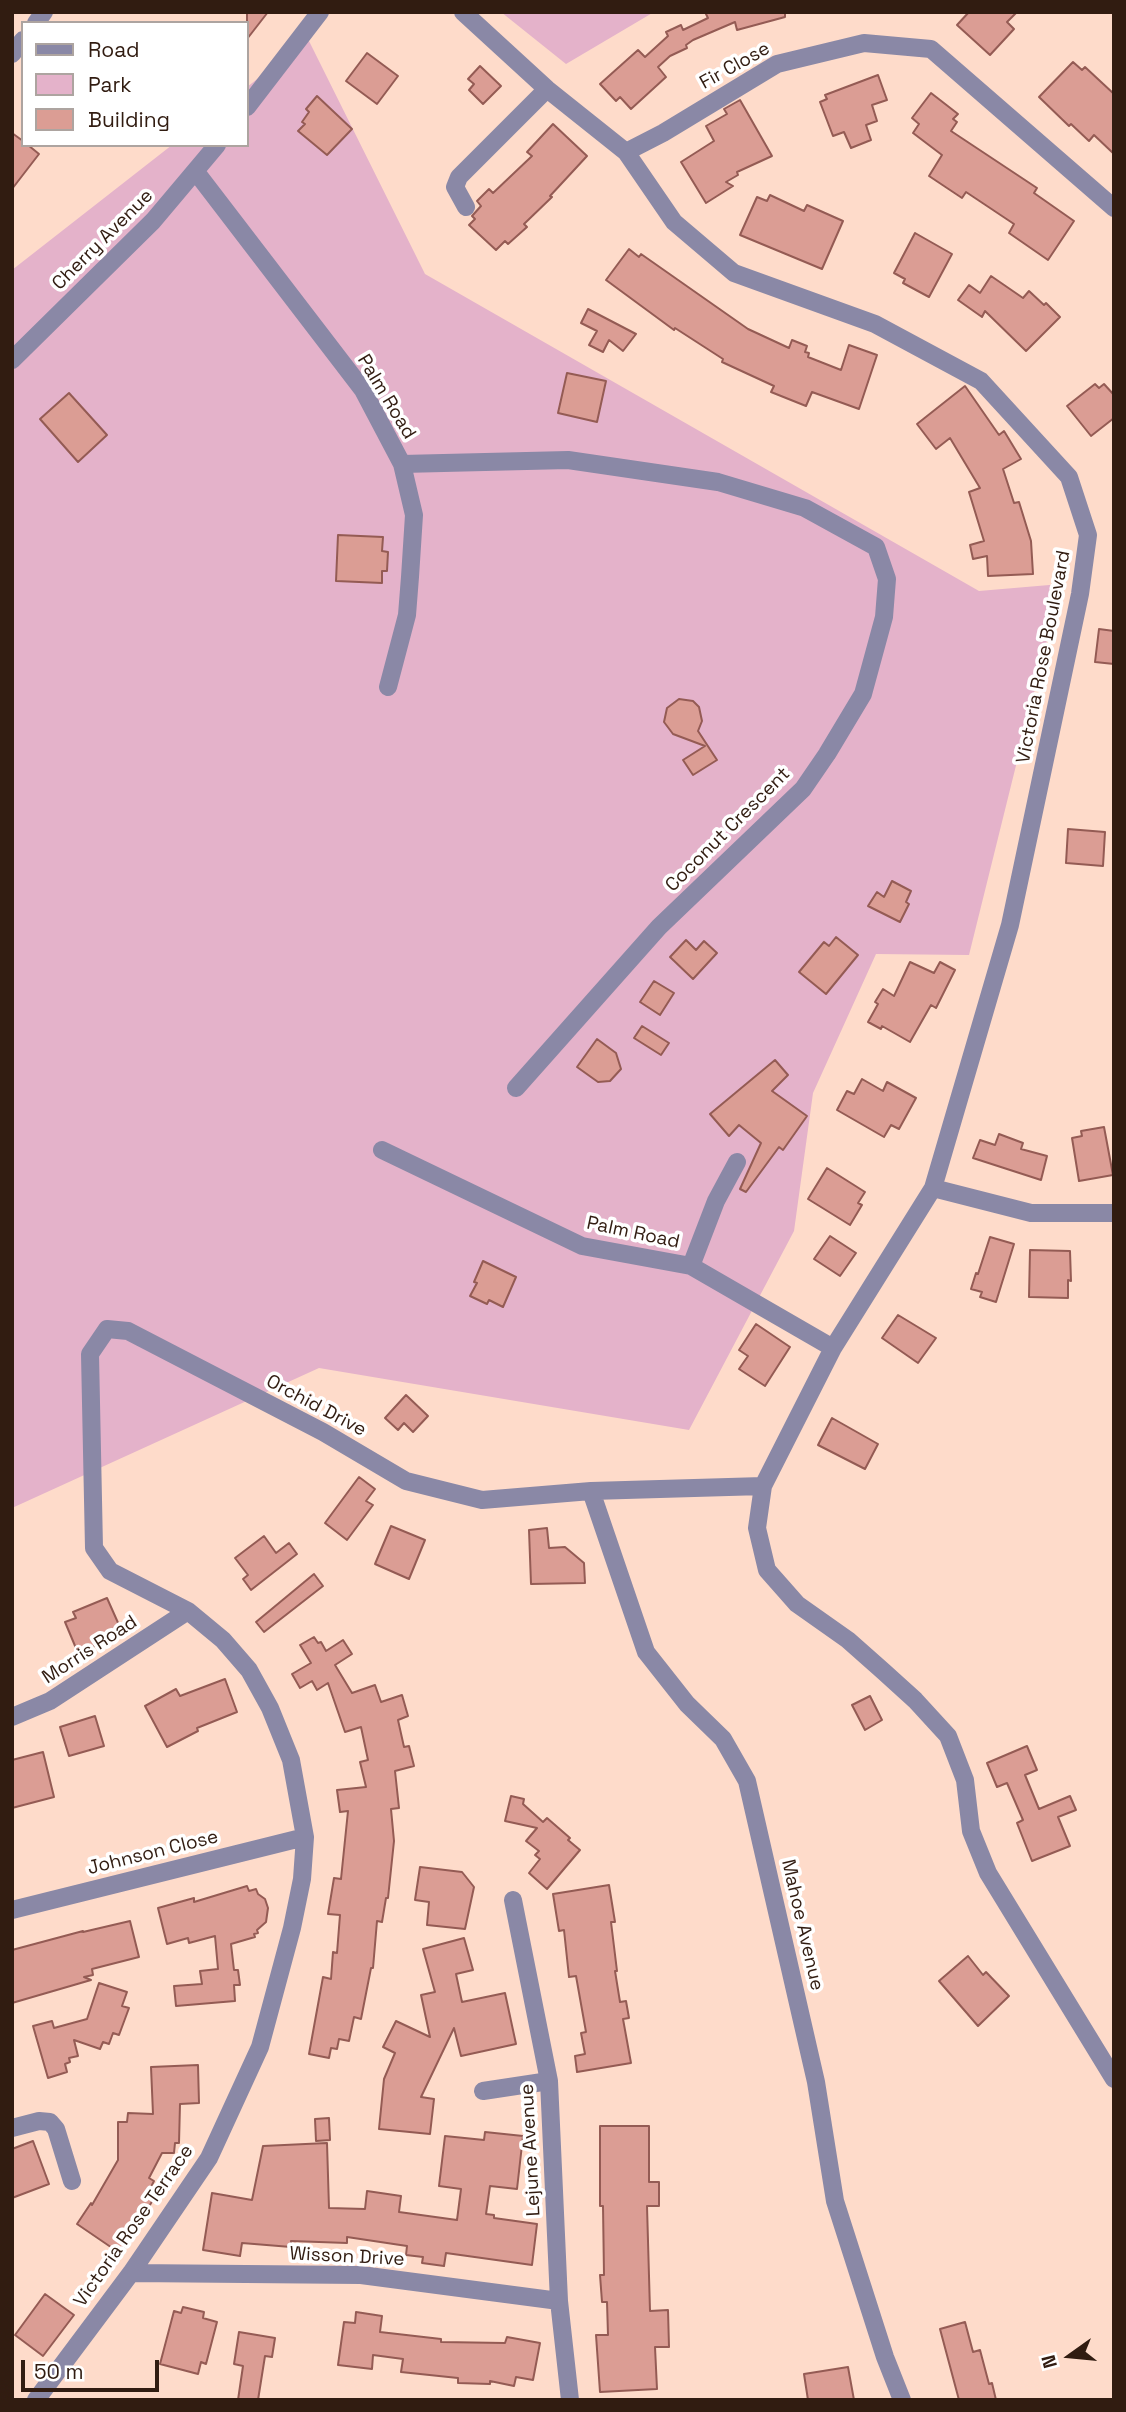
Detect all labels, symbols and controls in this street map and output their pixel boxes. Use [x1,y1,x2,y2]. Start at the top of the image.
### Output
legend [21,21,248,147]
text: Road [88,36,140,63]
street label: Fir Close [696,37,774,95]
text: Park [88,71,132,98]
text: Building [88,106,170,133]
street label: Cherry Avenue [48,185,158,295]
street label: Palm Road [352,351,420,443]
street label: Victoria Rose Boulevard [1012,549,1076,765]
street label: Coconut Crescent [661,763,795,897]
street label: Palm Road [584,1212,682,1254]
street label: Orchid Drive [262,1370,370,1442]
street label: Morris Road [38,1611,142,1689]
street label: Johnson Close [85,1826,221,1880]
street label: Mahoe Avenue [776,1857,828,1993]
street label: Lejune Avenue [516,2083,546,2217]
street label: Victoria Rose Terrace [69,2140,199,2312]
street label: Wisson Drive [289,2243,405,2271]
north arrow [1035,2321,1105,2391]
scale bar [24,2346,163,2390]
text: N [1036,2352,1063,2371]
text: 50 m [34,2358,84,2385]

